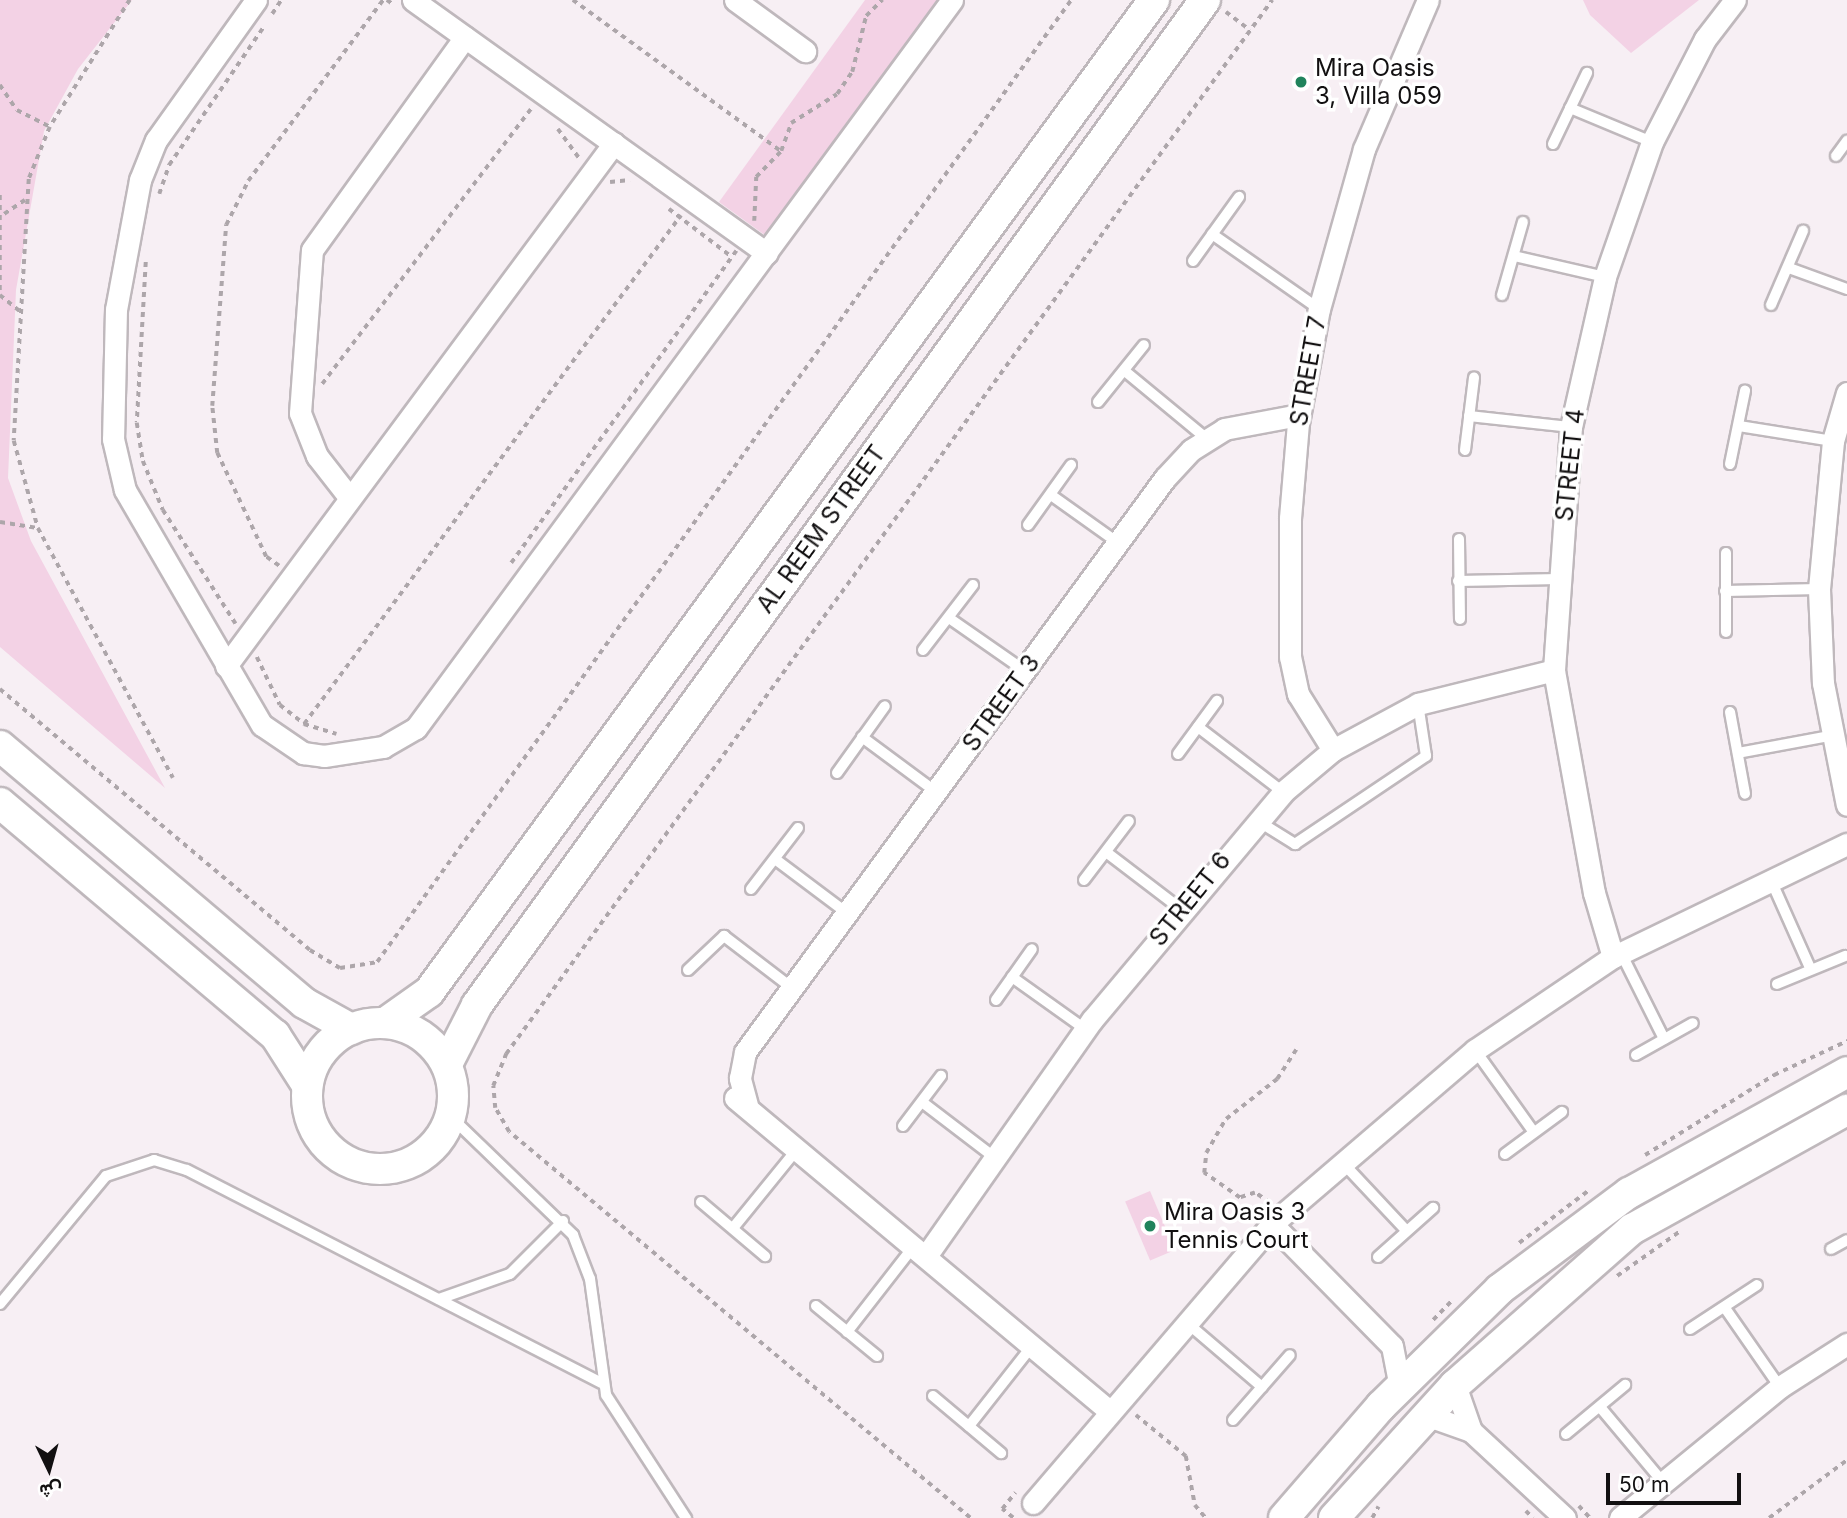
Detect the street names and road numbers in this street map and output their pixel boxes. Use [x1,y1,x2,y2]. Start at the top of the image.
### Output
street label: STREET 7 [1284,314,1332,428]
street label: STREET 4 [1550,407,1590,523]
street label: AL REEM STREET [750,440,892,618]
street label: STREET 3 [956,649,1046,757]
street label: STREET 6 [1143,846,1237,952]

